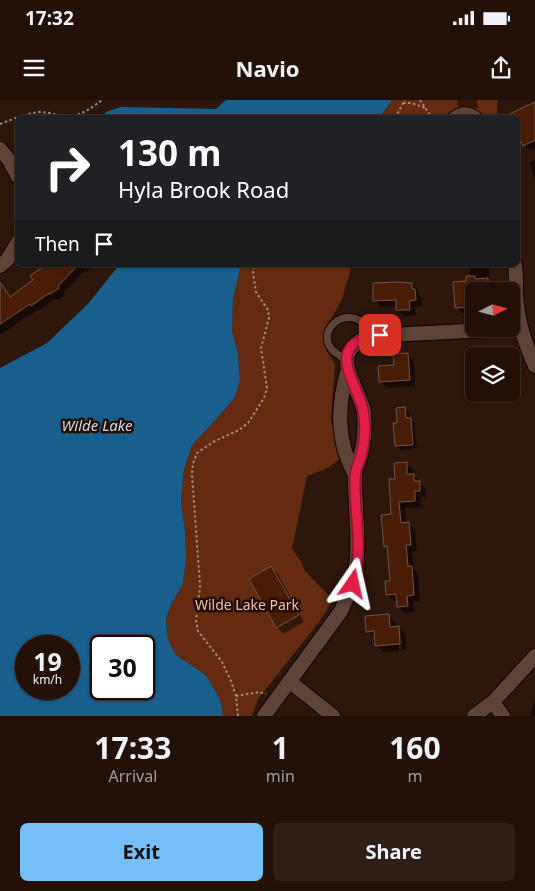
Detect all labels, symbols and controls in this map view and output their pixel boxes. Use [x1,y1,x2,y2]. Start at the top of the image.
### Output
text: 17:32 [25,5,74,31]
text: Navio [236,53,299,83]
icon: menu [20,54,48,82]
icon: share [487,54,515,82]
text: 130 m [118,129,221,176]
icon: right [35,135,100,200]
text: Hyla Brook Road [118,174,289,204]
icon: arrive [90,230,118,258]
text: Then [35,231,80,257]
north arrow [465,282,520,338]
map controls [465,282,520,402]
pin [359,314,401,356]
icon: arrive [366,321,394,349]
button: layers [465,347,520,402]
water label: Wilde Lake [62,415,133,435]
position arrow [326,557,378,609]
park label: Wilde Lake Park [195,595,300,614]
speed limit sign: 30 [90,635,155,700]
text: 19 [33,644,62,678]
text: km/h [33,671,62,688]
text: 17:33 [94,727,171,768]
text: 1 [272,727,289,768]
text: 160 [389,727,441,768]
text: Arrival [108,765,157,787]
text: min [266,765,295,787]
text: m [407,765,422,787]
button: Exit [20,823,263,881]
button: Share [273,823,515,881]

